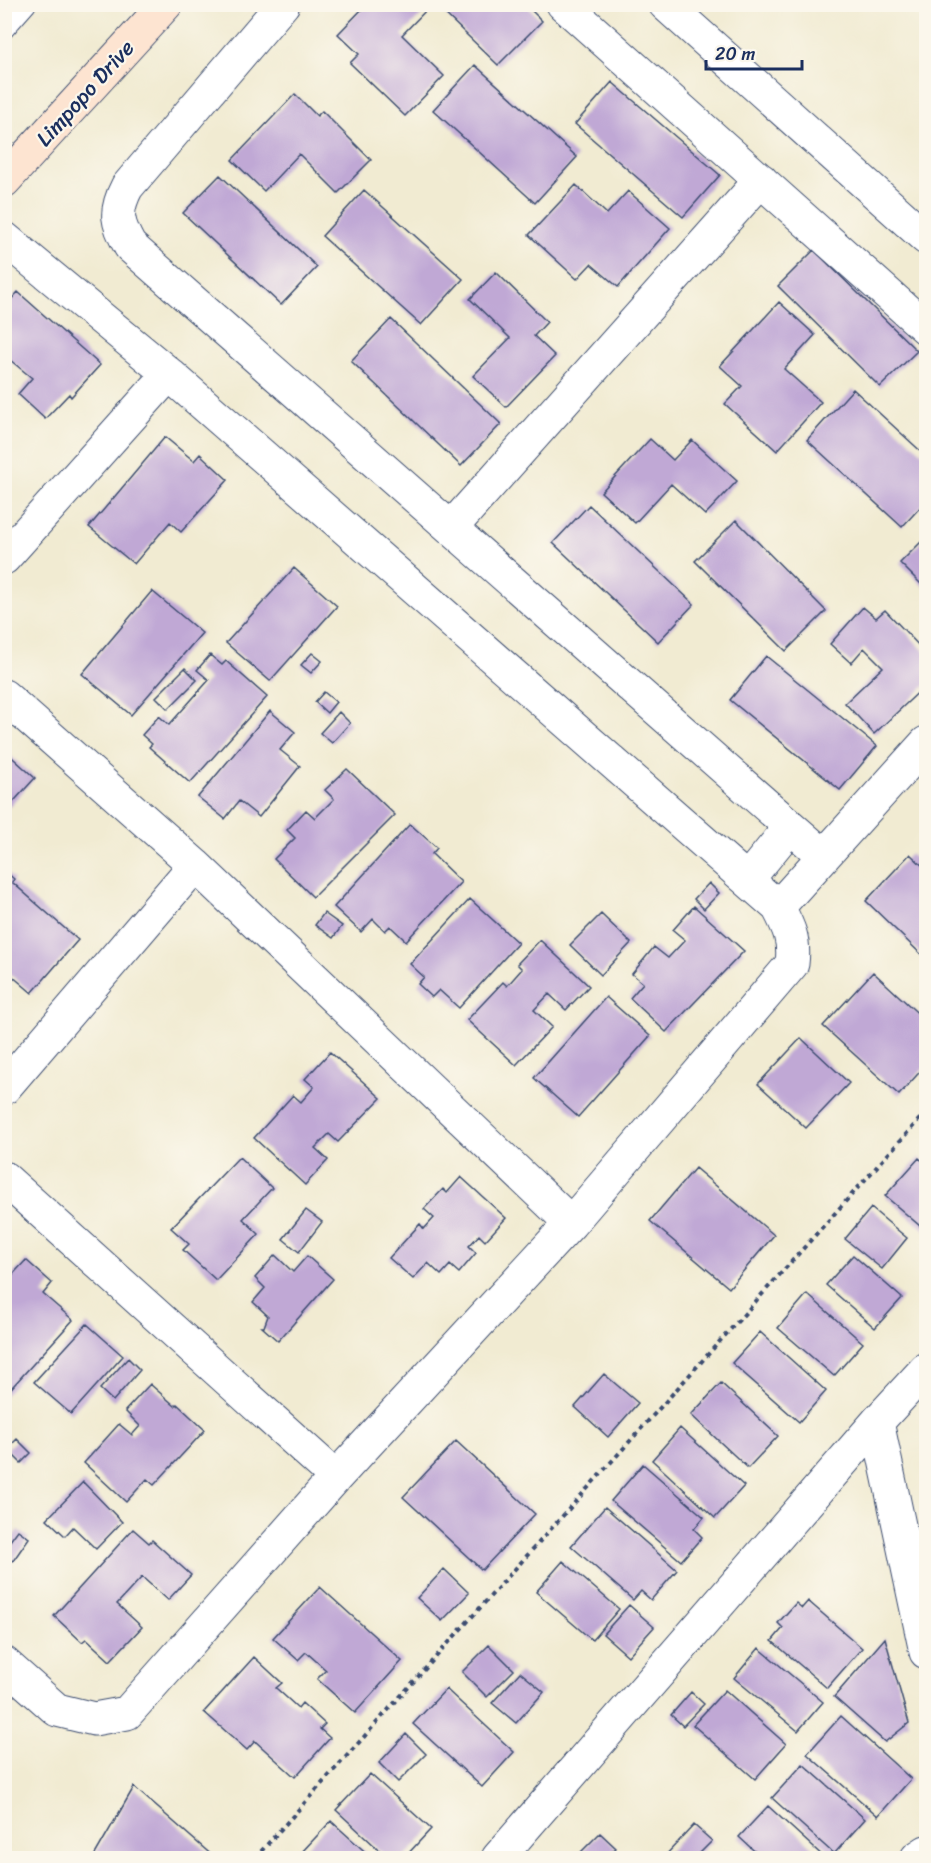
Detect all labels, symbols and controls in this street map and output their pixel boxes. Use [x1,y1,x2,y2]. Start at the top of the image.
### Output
street label: Limpopo Drive [26,30,144,156]
scale bar [706,33,802,71]
text: 20 m [715,38,755,70]

